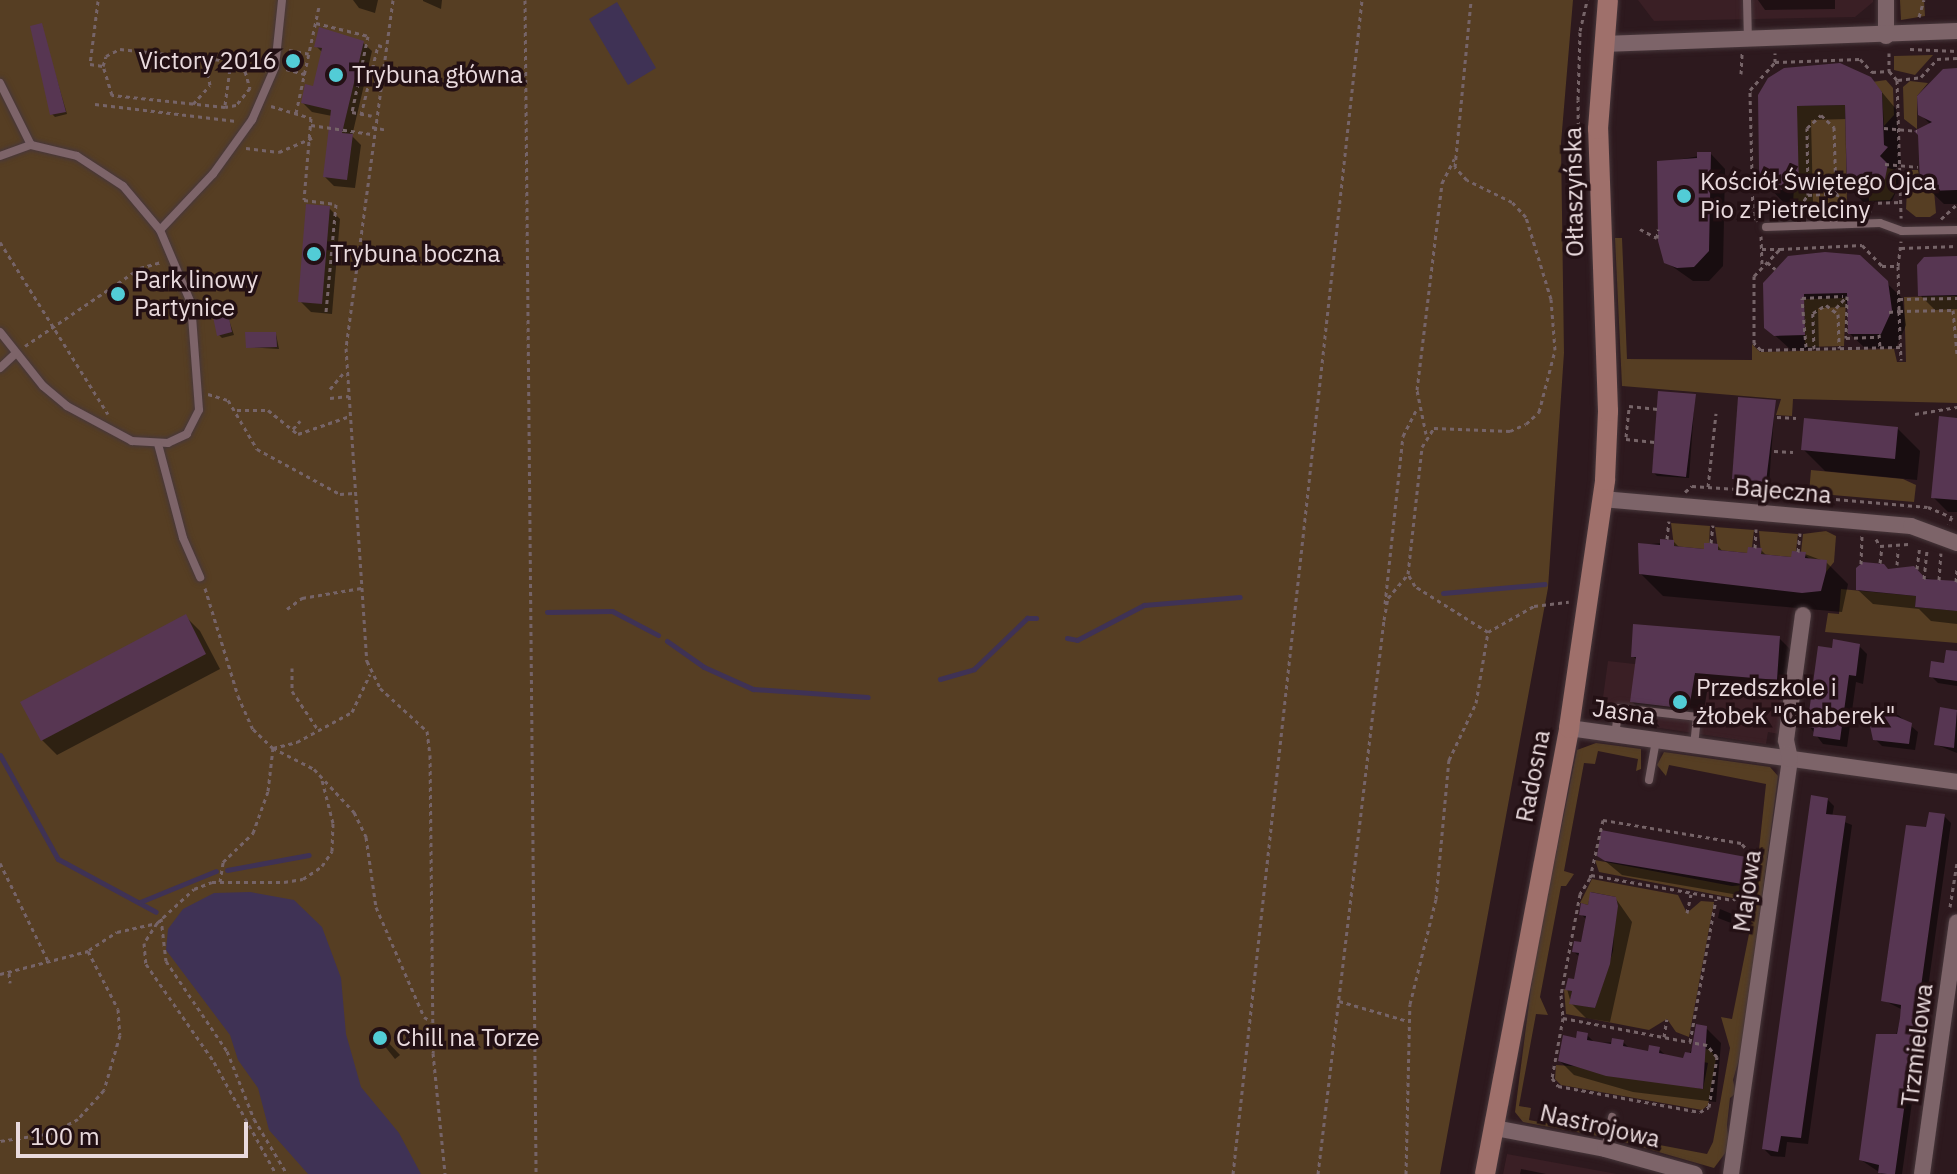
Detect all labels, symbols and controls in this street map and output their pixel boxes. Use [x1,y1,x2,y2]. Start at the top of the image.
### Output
place label: Victory 2016 [138,47,277,75]
marker: Victory 2016 [284,52,302,70]
place label: Trybuna główna [352,61,523,89]
marker: Trybuna główna [327,66,345,84]
street label: Ołtaszyńska [1558,127,1590,257]
place label: Kościół Świętego Ojca Pio z Pietrelciny [1700,168,1936,224]
marker: Kościół Świętego Ojca Pio z Pietrelciny [1675,187,1693,205]
place label: Trybuna boczna [330,240,500,268]
marker: Trybuna boczna [305,245,323,263]
place label: Park linowy Partynice [134,266,258,322]
marker: Park linowy Partynice [109,285,127,303]
street label: Bajeczna [1733,472,1833,510]
place label: Przedszkole i żłobek "Chaberek" [1696,674,1895,730]
street label: Jasna [1591,693,1657,731]
marker: Przedszkole i żłobek "Chaberek" [1671,693,1689,711]
street label: Radosna [1510,727,1556,825]
street label: Majowa [1727,848,1767,934]
street label: Trzmielowa [1895,982,1939,1108]
place label: Chill na Torze [396,1024,540,1052]
marker: Chill na Torze [371,1029,389,1047]
street label: Nastrojowa [1537,1098,1663,1154]
scale bar [20,1106,252,1156]
text: 100 m [30,1120,100,1152]

